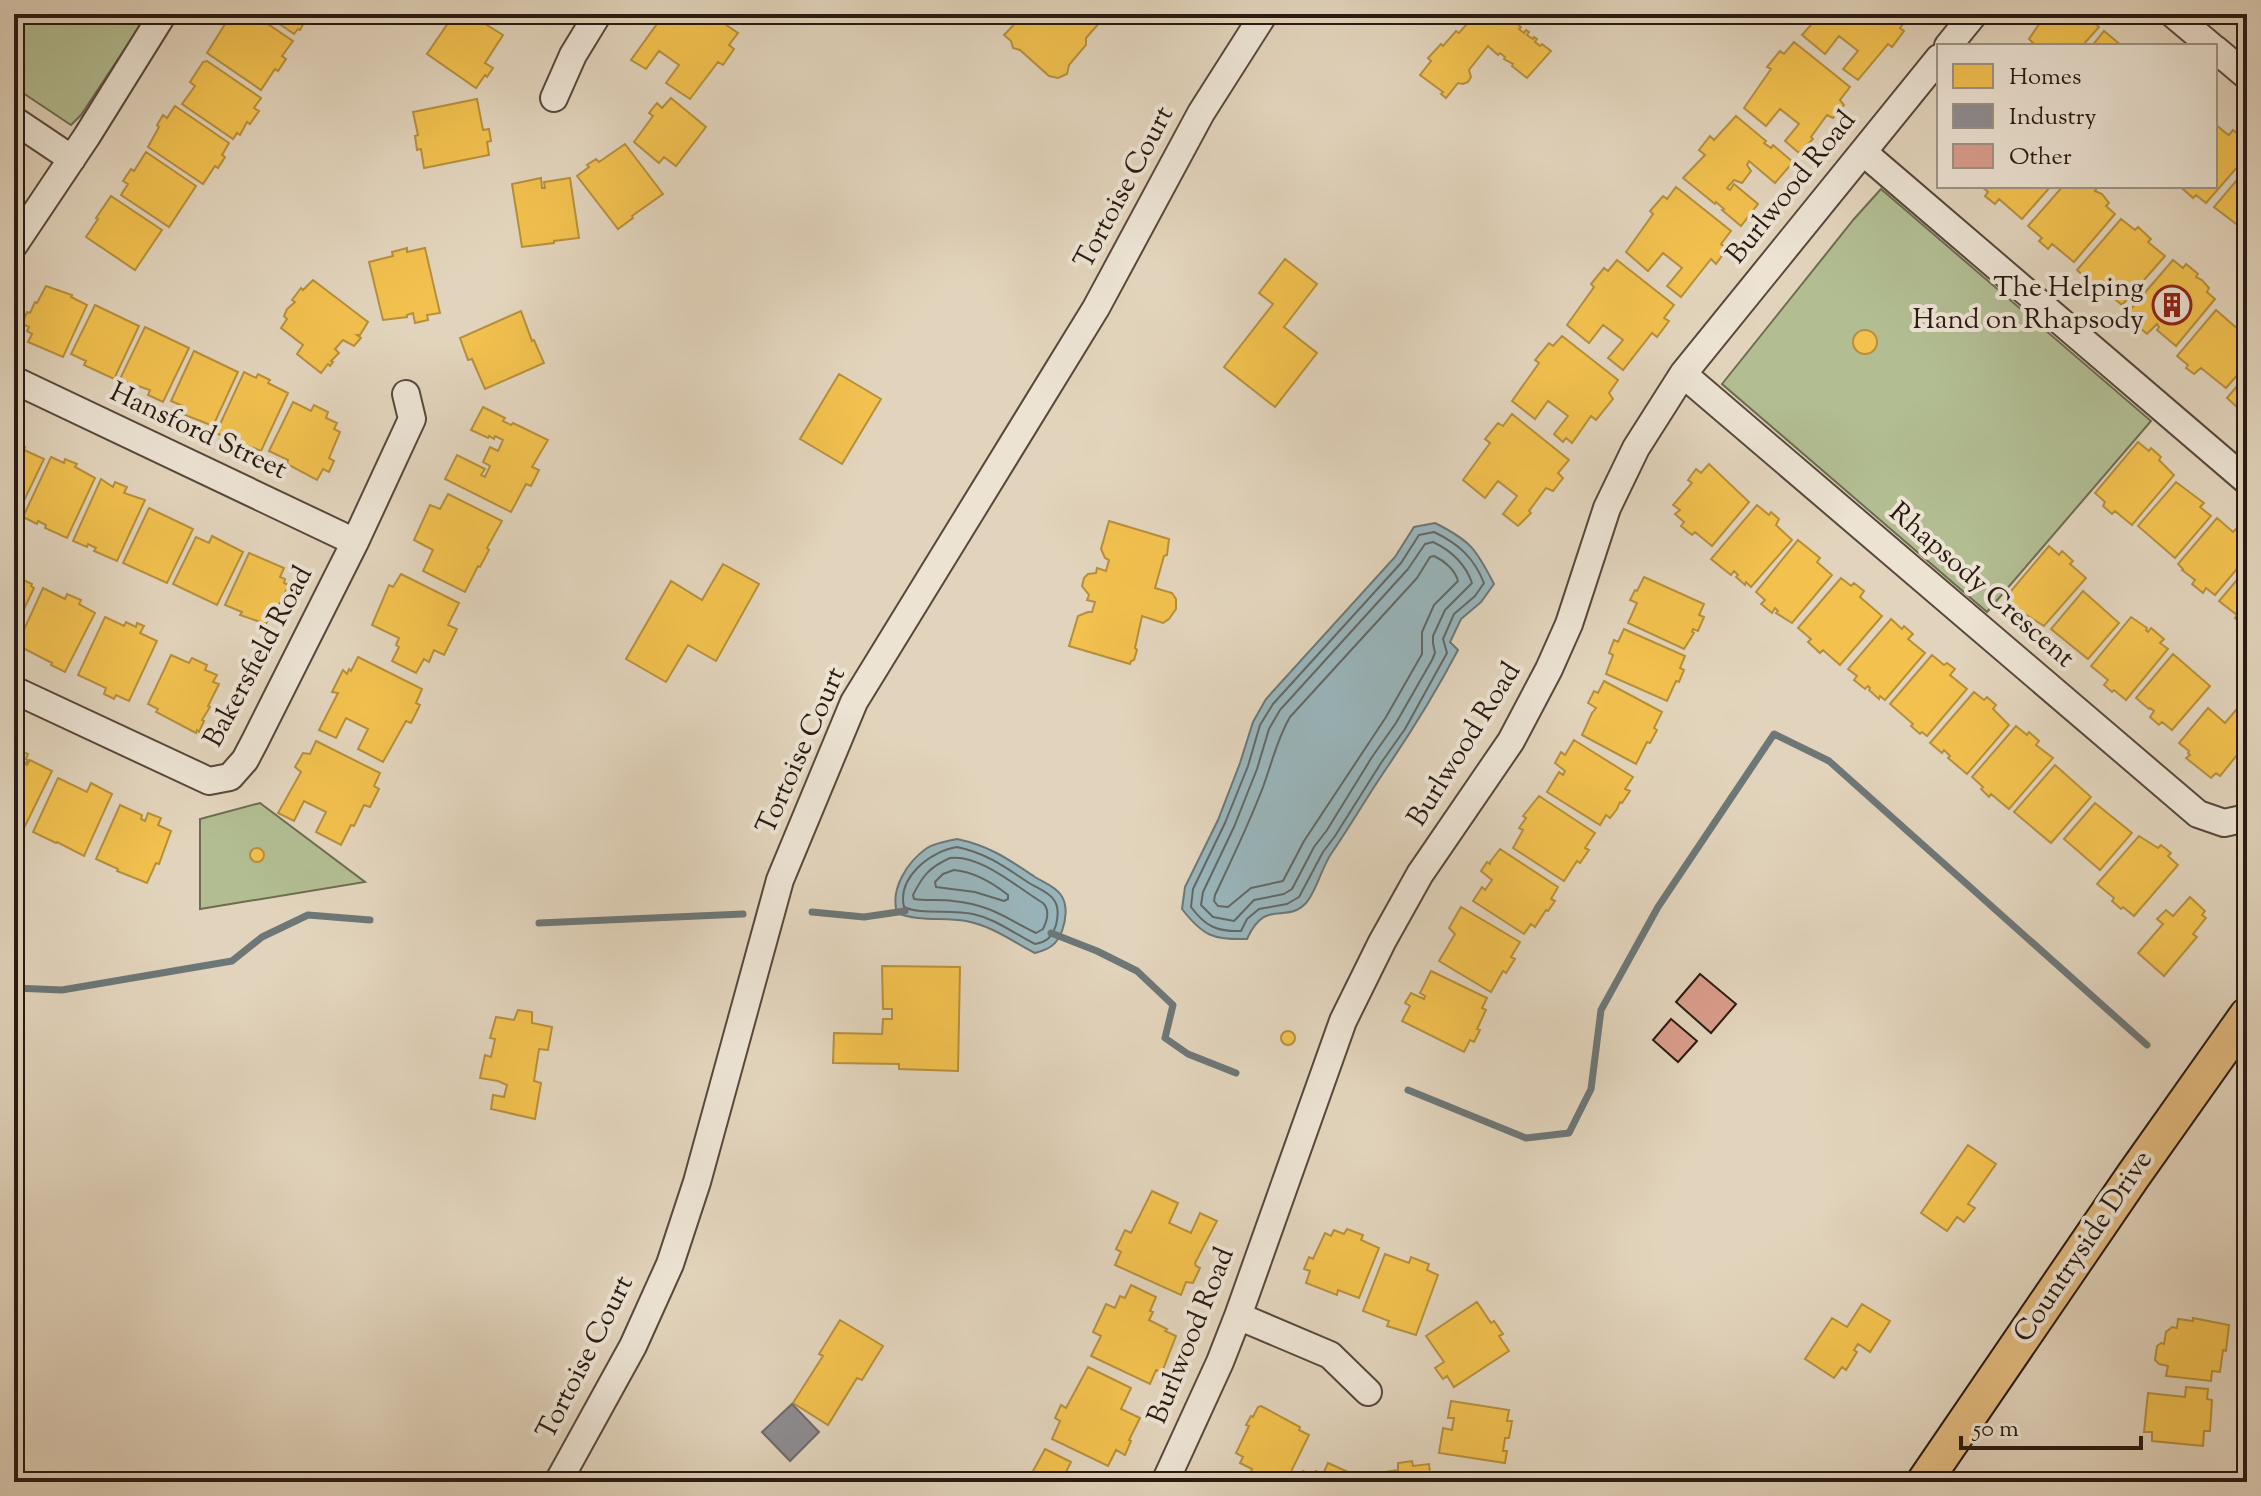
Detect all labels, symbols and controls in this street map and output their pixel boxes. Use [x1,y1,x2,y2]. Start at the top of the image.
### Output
legend [1937,44,2217,188]
text: Homes [2009,61,2081,95]
street label: Tortoise Court [1065,99,1185,277]
text: Industry [2009,101,2097,135]
street label: Burlwood Road [1718,103,1867,273]
text: Other [2009,141,2072,175]
place label: The Helping Hand on Rhapsody [1913,269,2144,341]
building icon: The Helping Hand on Rhapsody [2151,284,2193,326]
street label: Hansford Street [103,373,294,491]
street label: Rhapsody Crescent [1879,494,2083,678]
street label: Bakersfield Road [194,559,324,755]
street label: Burlwood Road [1398,655,1532,835]
street label: Tortoise Court [747,661,857,841]
street label: Countryside Drive [2005,1143,2163,1351]
street label: Burlwood Road [1138,1242,1246,1430]
street label: Tortoise Court [528,1269,645,1447]
scale bar [1961,1400,2141,1450]
text: 50 m [1971,1413,2019,1447]

